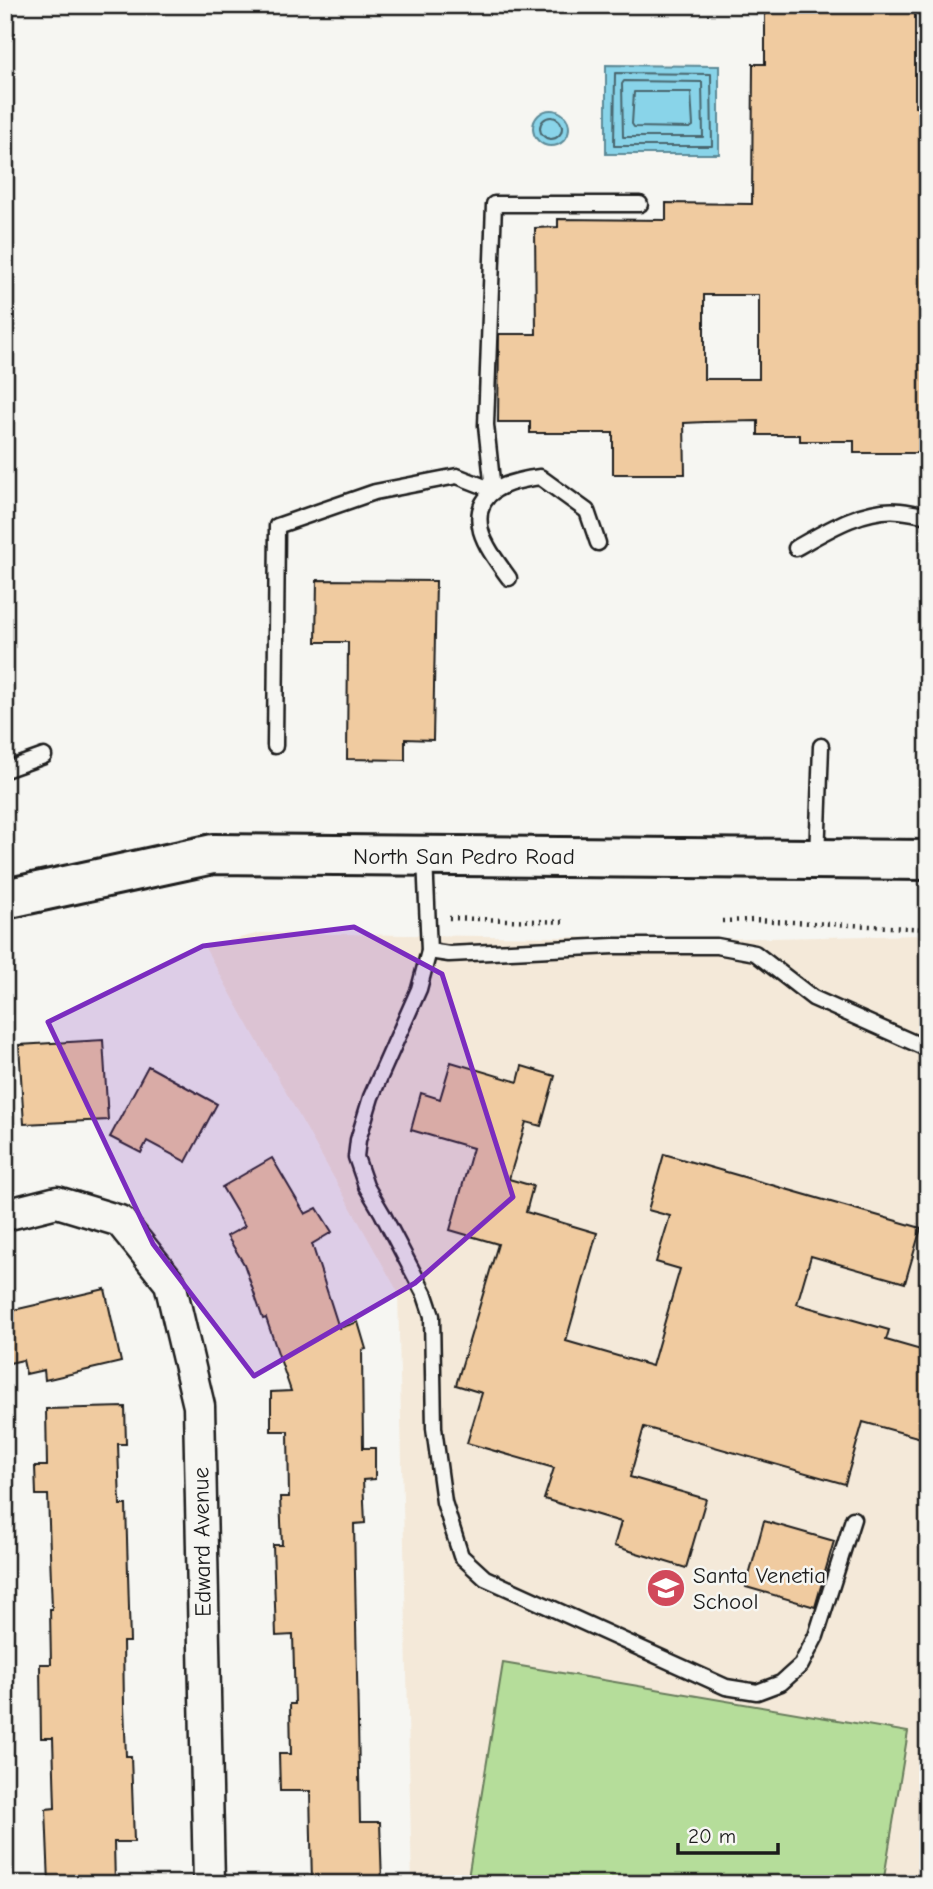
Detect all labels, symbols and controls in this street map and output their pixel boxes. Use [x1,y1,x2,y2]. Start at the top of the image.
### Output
street label: North San Pedro Road [353,843,575,870]
street label: Edward Avenue [187,1467,217,1617]
place label: Santa Venetia School [693,1562,826,1615]
school or university icon: Santa Venetia School [645,1567,687,1609]
scale bar [678,1812,777,1856]
text: 20 m [688,1824,736,1848]

